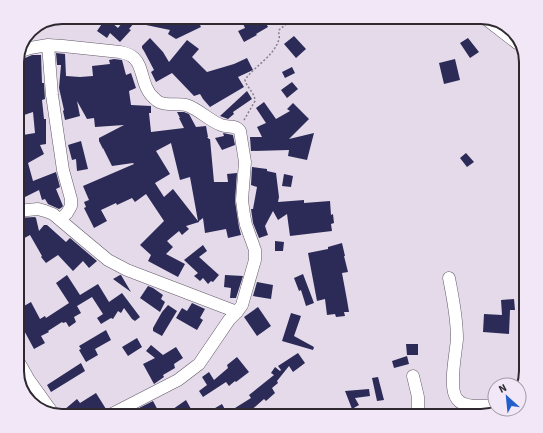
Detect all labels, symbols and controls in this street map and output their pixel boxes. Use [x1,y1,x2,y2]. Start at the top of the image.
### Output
north arrow [487,377,527,417]
text: N [496,380,509,397]

